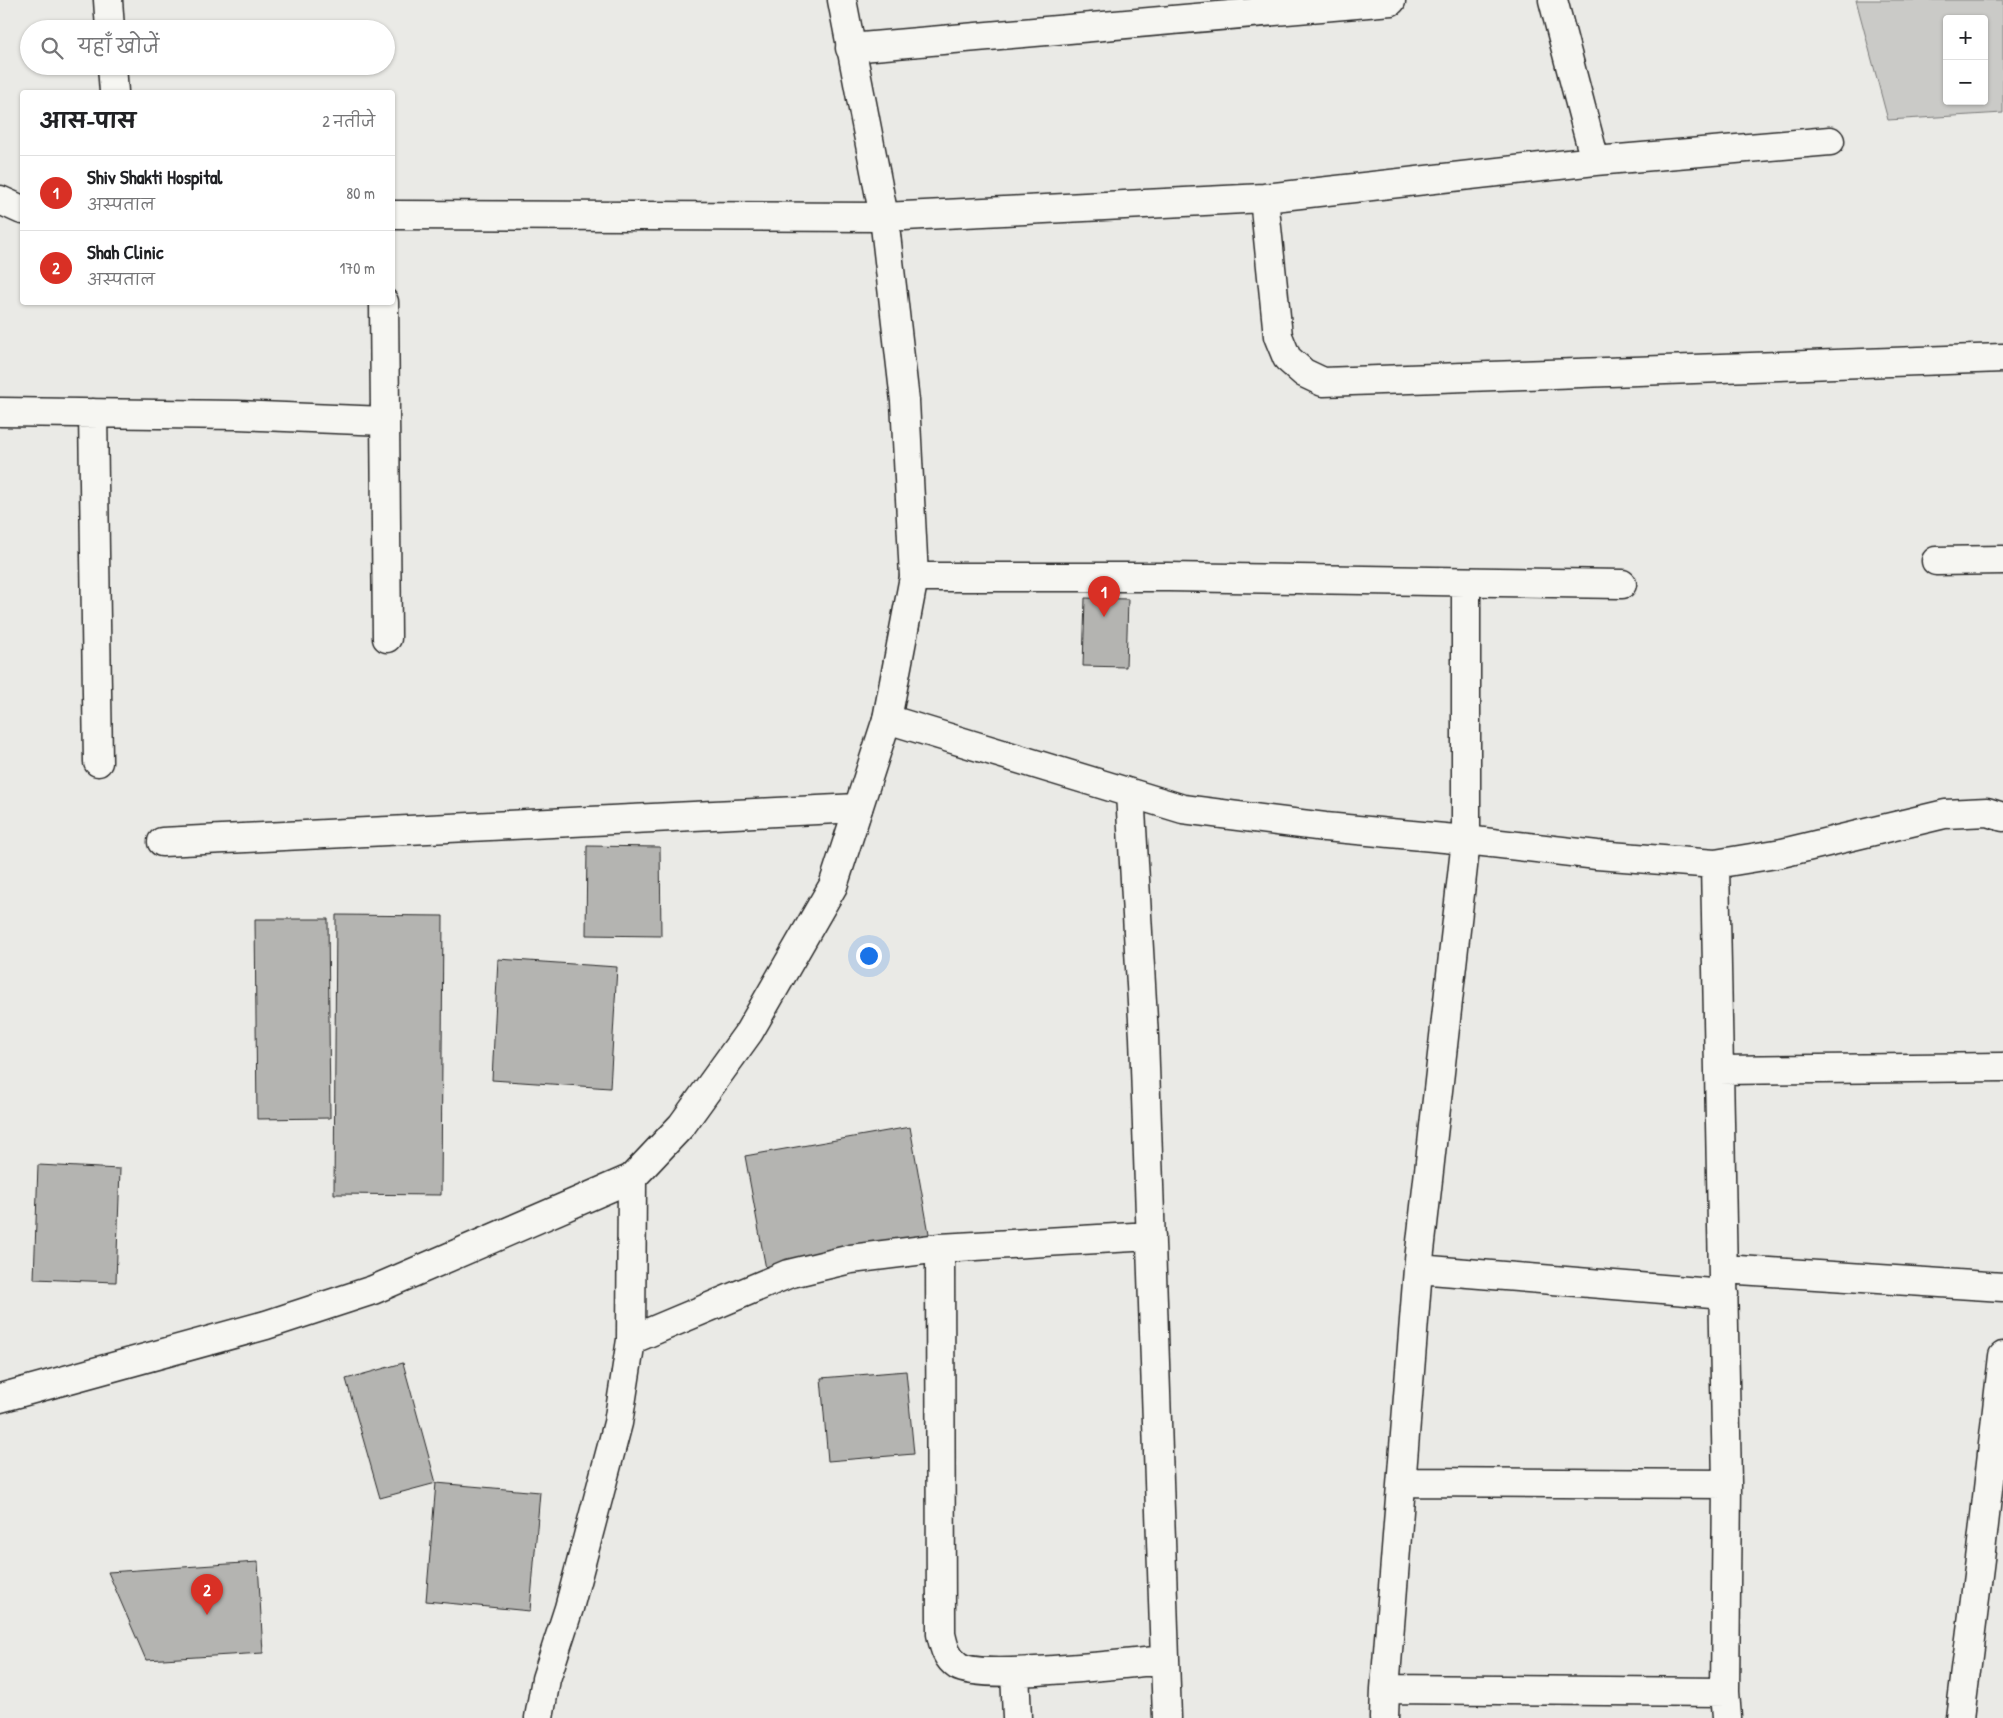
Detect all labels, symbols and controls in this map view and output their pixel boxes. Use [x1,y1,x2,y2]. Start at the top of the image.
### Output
map controls [1943,15,1988,105]
button: + [1943,15,1988,60]
search box [20,20,395,75]
text: यहाँ खोजें [78,33,159,59]
icon: search [38,34,66,62]
button: − [1943,60,1988,105]
text: आस-पास [40,106,136,135]
text: 2 नतीजे [322,110,375,132]
text: Shiv Shakti Hospital [87,164,222,190]
text: 1 [53,182,59,204]
text: 80 m [346,182,375,204]
text: अस्पताल [87,193,155,215]
text: Shah Clinic [87,239,163,265]
text: 2 [52,257,60,279]
text: 170 m [340,257,375,279]
text: अस्पताल [87,268,155,290]
pin: 1 [1088,576,1120,617]
your location [856,943,882,969]
pin: 2 [191,1574,223,1615]

